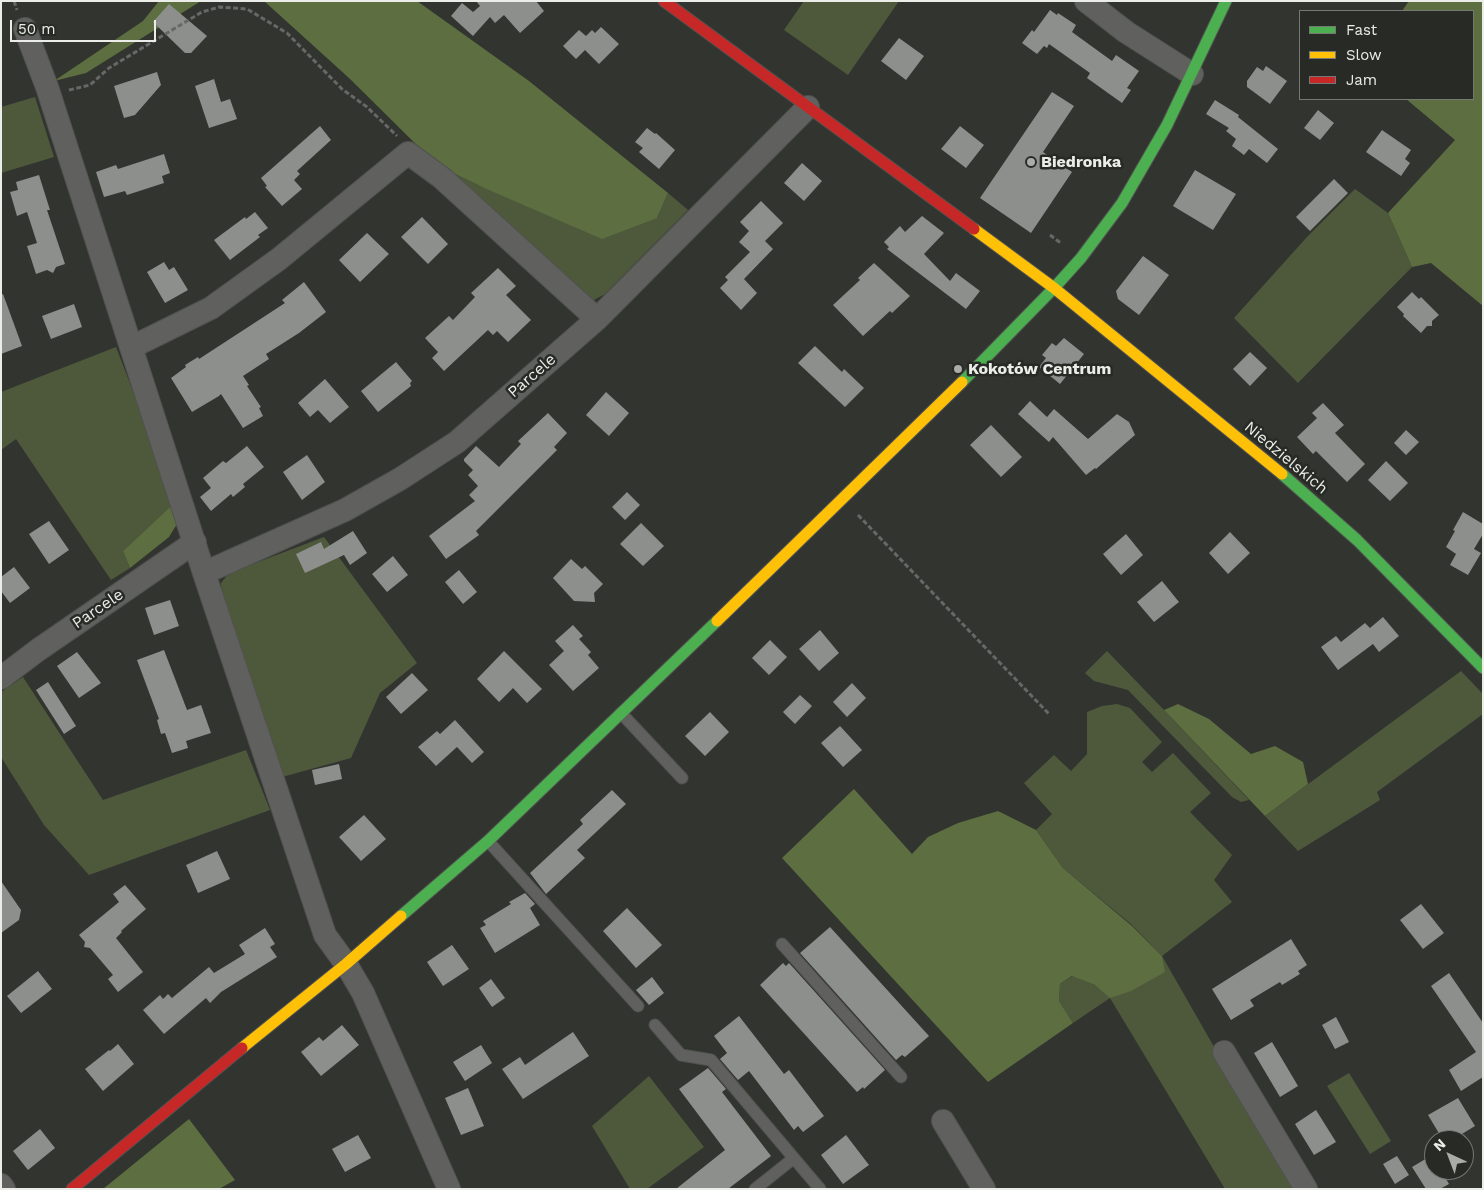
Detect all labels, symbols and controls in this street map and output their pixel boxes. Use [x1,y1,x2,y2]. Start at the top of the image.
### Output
scale bar [12,10,159,42]
legend [1299,10,1474,100]
text: 50 m [18,20,55,38]
text: Fast [1346,21,1377,39]
text: Slow [1346,46,1382,64]
text: Jam [1346,71,1377,89]
place label: Biedronka [1041,152,1121,172]
marker: Biedronka [1025,156,1037,168]
street label: Parcele [504,350,560,402]
place label: Kokotów Centrum [968,359,1111,379]
marker: Kokotów Centrum [952,363,964,375]
street label: Niedzielskich [1240,418,1332,498]
street label: Parcele [69,585,127,633]
north arrow [1424,1130,1474,1180]
text: N [1430,1135,1449,1154]

